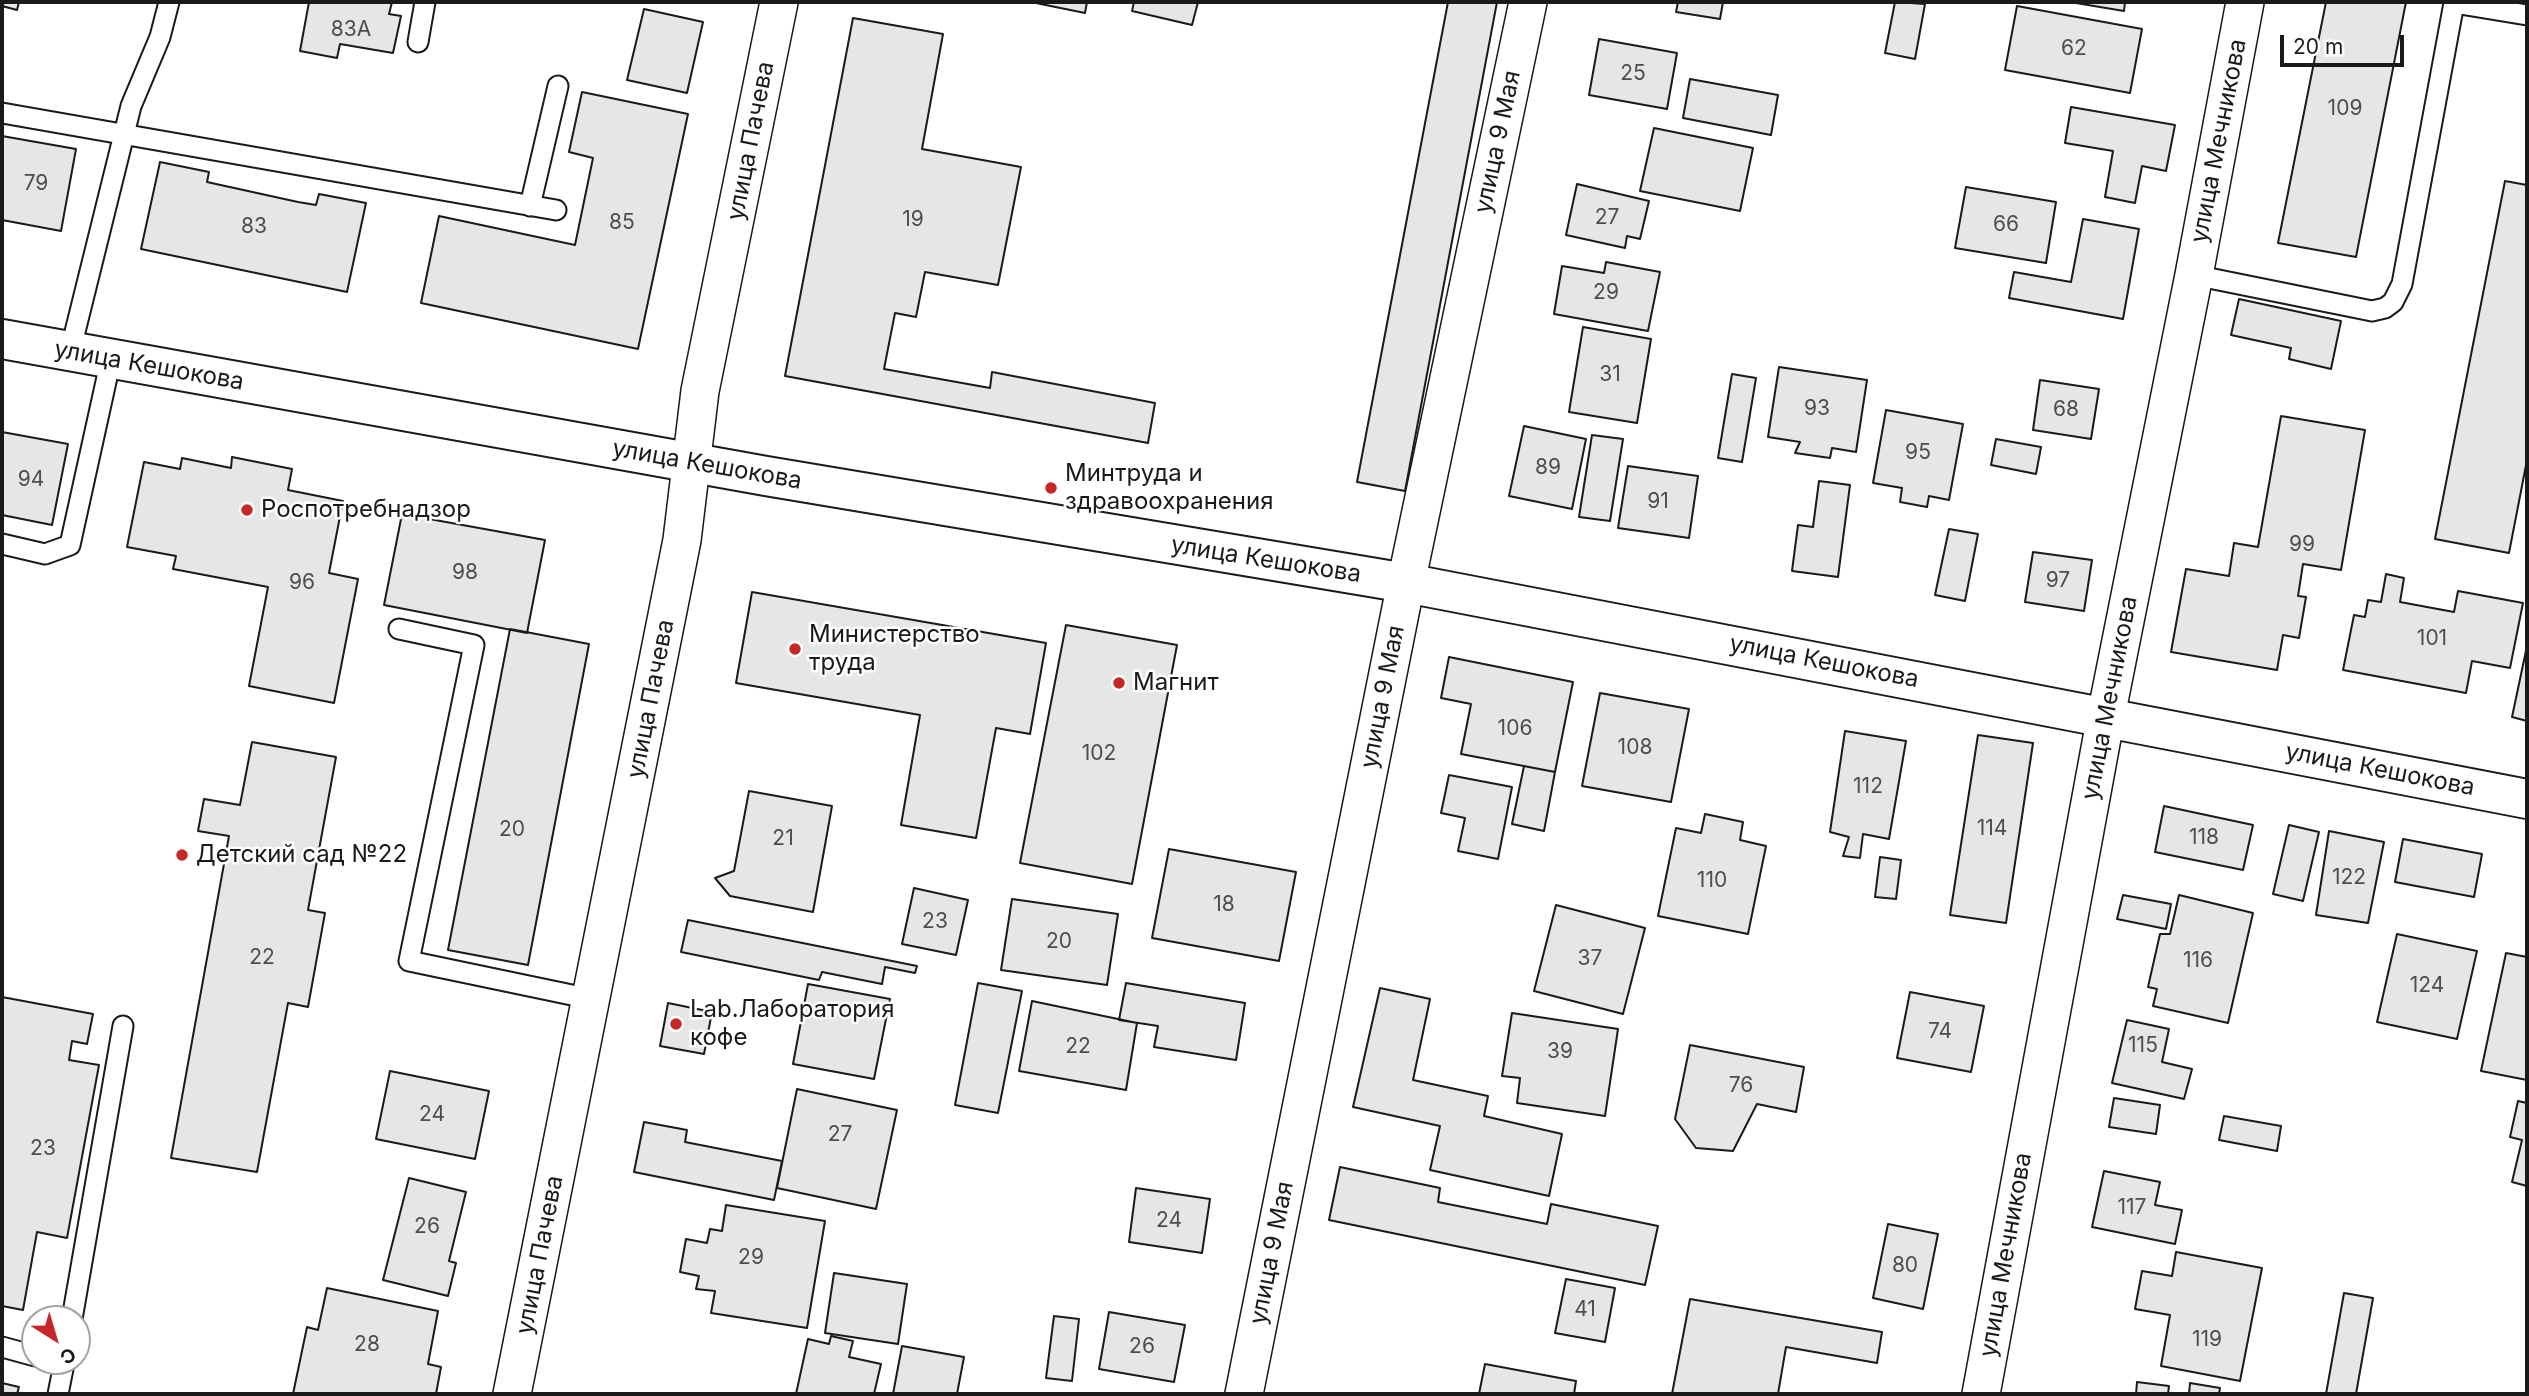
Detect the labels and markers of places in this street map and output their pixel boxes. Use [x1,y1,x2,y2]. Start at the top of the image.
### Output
place label: Минтруда и здравоохранения [1065,460,1274,516]
marker: Минтруда и здравоохранения [1043,480,1059,496]
place label: Роспотребнадзор [261,496,471,524]
marker: Роспотребнадзор [239,502,255,518]
place label: Министерство труда [809,621,980,677]
marker: Министерство труда [787,641,803,657]
place label: Магнит [1133,669,1219,697]
marker: Магнит [1111,675,1127,691]
place label: Детский сад №22 [196,841,407,869]
marker: Детский сад №22 [174,847,190,863]
place label: Lab.Лаборатория кофе [690,996,894,1052]
marker: Lab.Лаборатория кофе [668,1016,684,1032]

